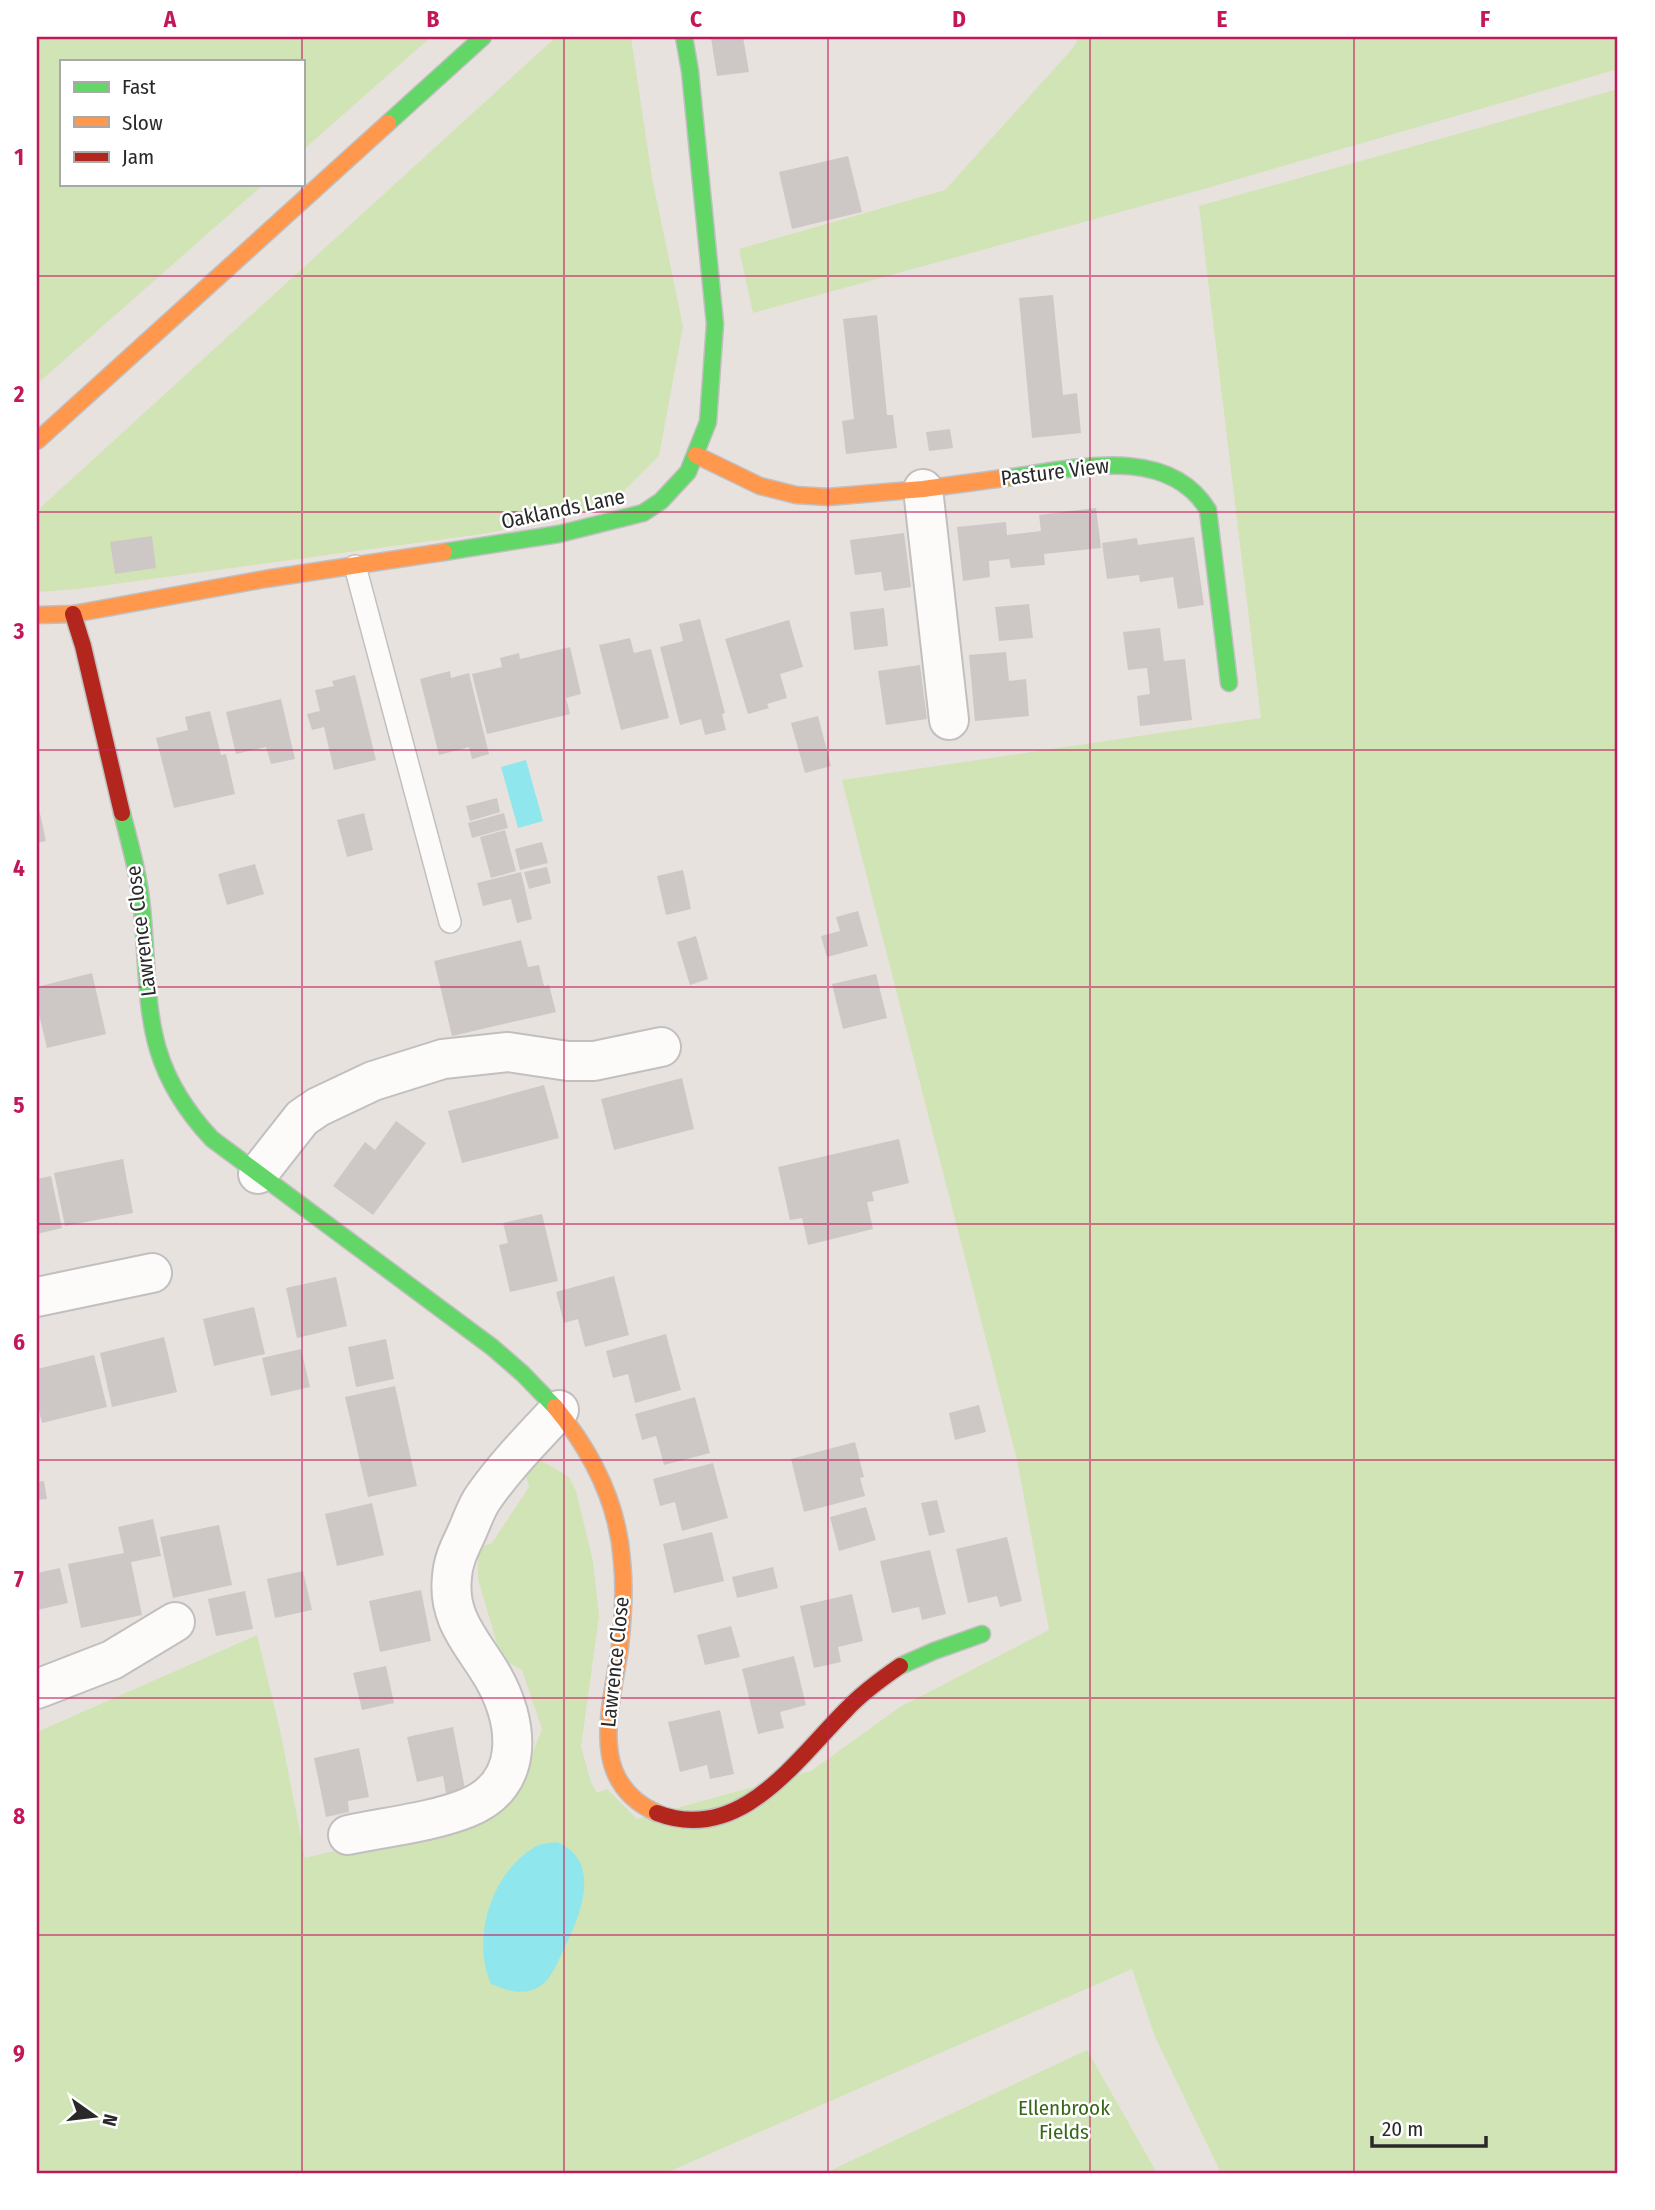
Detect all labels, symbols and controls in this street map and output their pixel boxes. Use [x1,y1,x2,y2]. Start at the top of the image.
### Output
text: A [163,5,177,33]
text: B [427,5,440,33]
text: C [690,5,702,33]
text: D [952,5,966,33]
text: E [1217,5,1228,33]
text: F [1480,5,1490,33]
legend [60,60,304,186]
text: Fast [122,74,156,100]
text: Slow [122,110,163,136]
text: 1 [14,143,24,171]
text: Jam [122,144,154,170]
text: 2 [13,380,25,408]
street label: Pasture View [999,452,1111,492]
street label: Oaklands Lane [499,483,627,535]
text: 3 [13,617,25,645]
text: 4 [13,854,25,882]
street label: Lawrence Close [120,864,162,998]
text: 5 [13,1091,25,1119]
text: 6 [13,1328,25,1356]
text: 7 [14,1565,24,1593]
street label: Lawrence Close [595,1595,635,1729]
text: 8 [13,1802,25,1830]
text: 9 [13,2039,25,2067]
north arrow [60,2080,130,2150]
park label: Ellenbrook Fields [1018,2095,1110,2145]
scale bar [1372,2105,1485,2149]
text: N [97,2112,123,2128]
text: 20 m [1382,2116,1423,2142]

